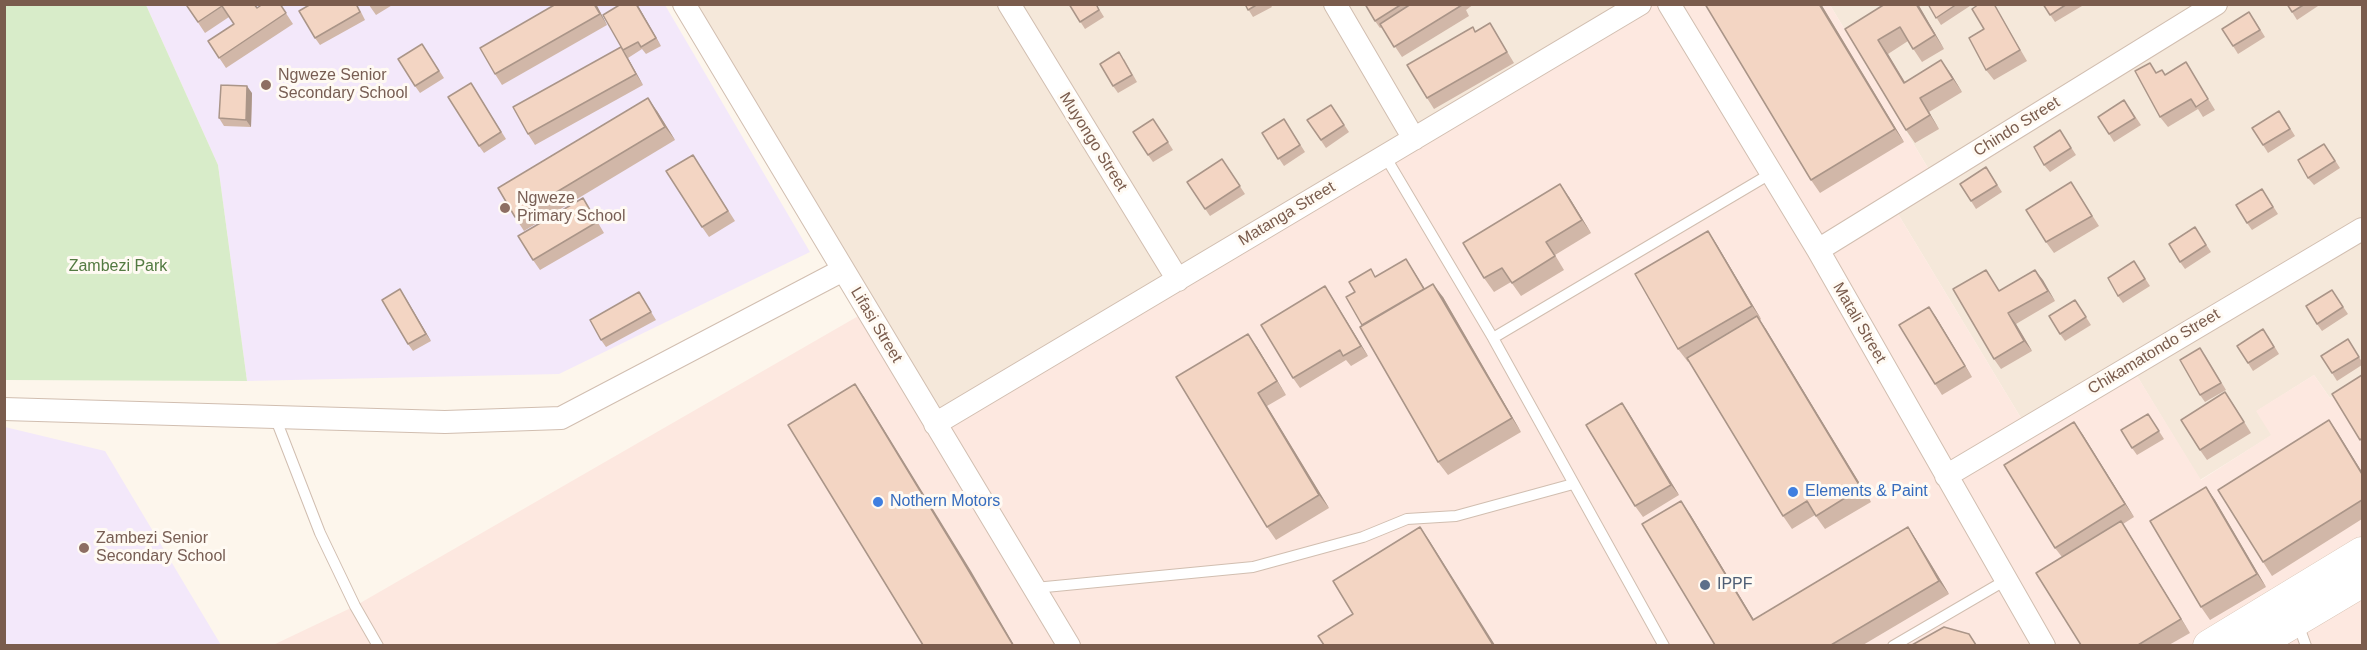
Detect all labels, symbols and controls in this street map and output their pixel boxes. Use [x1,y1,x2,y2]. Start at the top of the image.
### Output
place label: Ngweze Senior Secondary School [278,66,408,104]
marker: Ngweze Senior Secondary School [259,78,273,92]
street label: Muyongo Street [1055,89,1131,195]
street label: Chindo Street [1970,93,2064,161]
street label: Matanga Street [1235,178,1339,250]
place label: Ngweze Primary School [517,189,625,227]
marker: Ngweze Primary School [498,201,512,215]
park label: Zambezi Park [69,257,167,277]
street label: Matali Street [1828,279,1890,367]
street label: Lifasi Street [846,284,906,366]
street label: Chikamatondo Street [2085,305,2223,399]
place label: Elements & Paint [1805,482,1928,502]
marker: Elements & Paint [1786,485,1800,499]
place label: Nothern Motors [890,492,1000,512]
marker: Nothern Motors [871,495,885,509]
place label: Zambezi Senior Secondary School [96,529,226,567]
marker: Zambezi Senior Secondary School [77,541,91,555]
place label: IPPF [1717,575,1753,595]
marker: IPPF [1698,578,1712,592]

